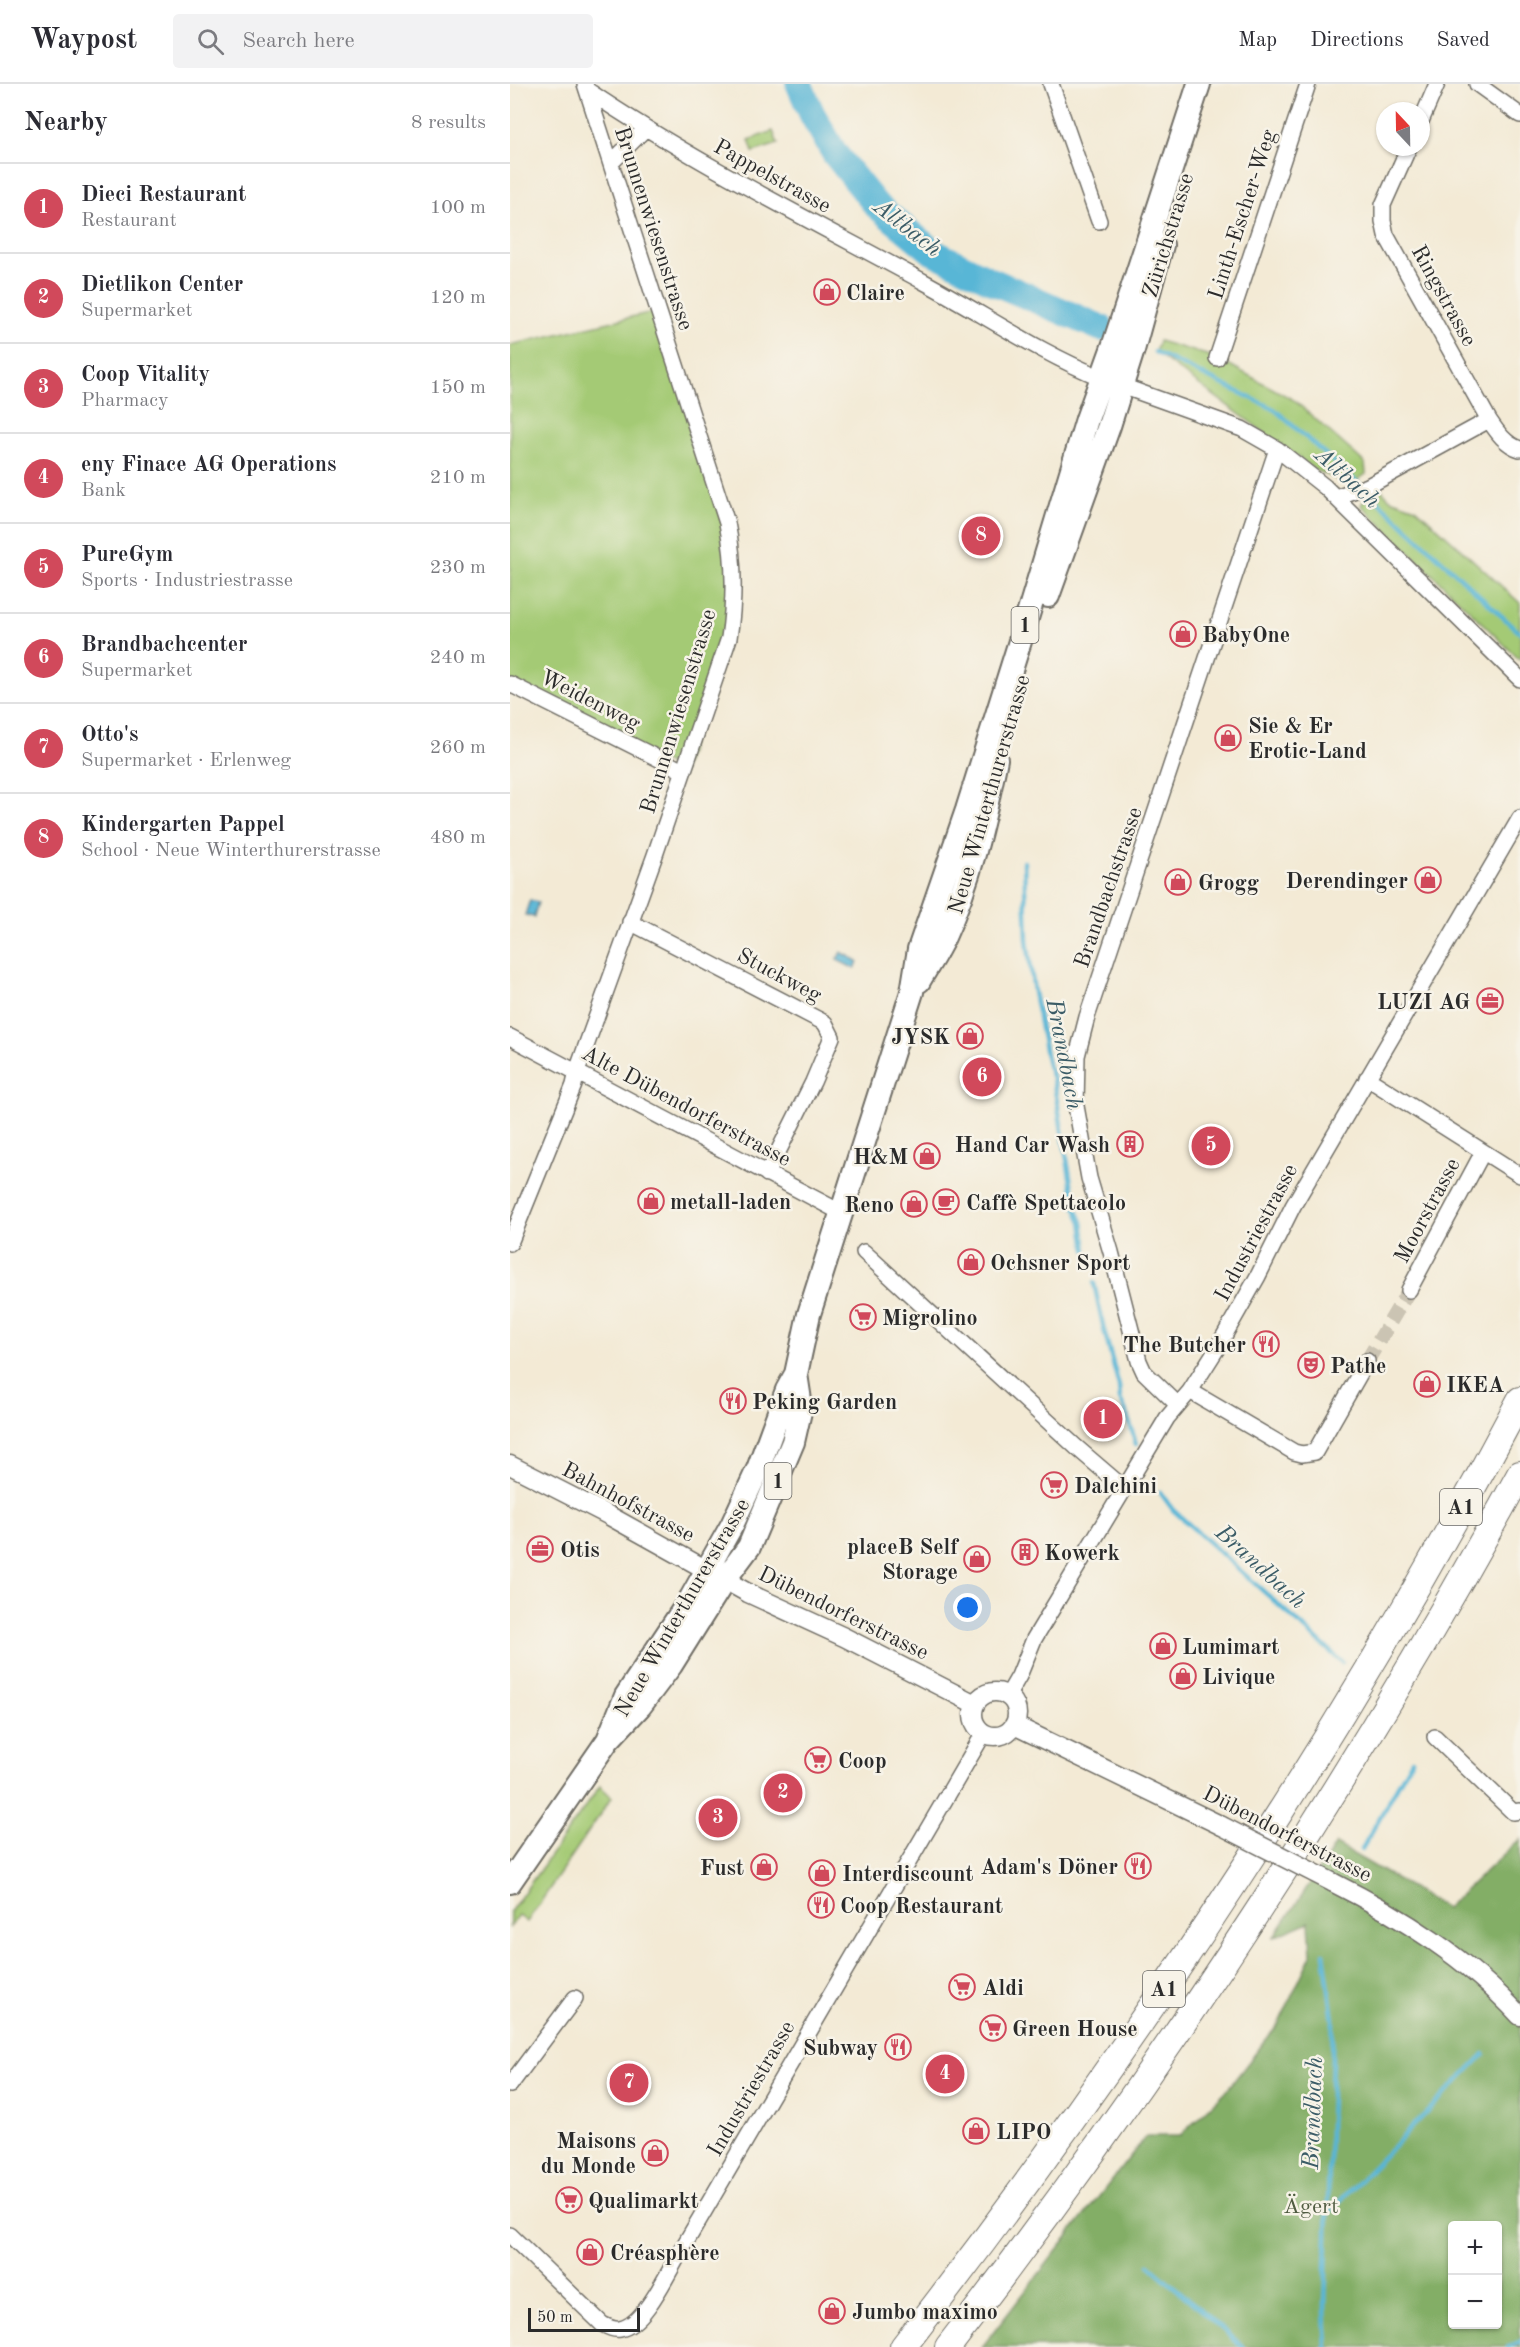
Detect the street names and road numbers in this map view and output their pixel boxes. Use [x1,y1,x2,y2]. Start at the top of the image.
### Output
street label: Brunnenwiesenstrasse [610,124,696,333]
street label: Linth-Escher-Weg [1205,127,1281,302]
street label: Pappelstrasse [710,136,834,218]
street label: Zürichstrasse [1140,171,1198,300]
street label: Ringstrasse [1407,242,1480,350]
street label: Brunnenwiesenstrasse [637,607,721,817]
road number: 1 [1012,607,1038,643]
street label: Weidenweg [537,666,644,735]
street label: Neue Winterthurerstrasse [945,672,1035,917]
street label: Brandbachstrasse [1071,804,1147,971]
street label: Stuckweg [733,944,825,1007]
street label: Alte Dübendorferstrasse [578,1042,794,1171]
street label: Moorstrasse [1391,1155,1465,1267]
street label: Industriestrasse [1211,1160,1302,1305]
street label: Bahnhofstrasse [558,1459,698,1547]
road number: 1 [764,1463,792,1499]
road number: A1 [1440,1489,1482,1525]
street label: Neue Winterthurerstrasse [611,1495,754,1721]
street label: Dübendorferstrasse [755,1563,932,1665]
street label: Dübendorferstrasse [1199,1783,1375,1887]
road number: A1 [1143,1971,1185,2007]
street label: Industriestrasse [704,2017,799,2161]

